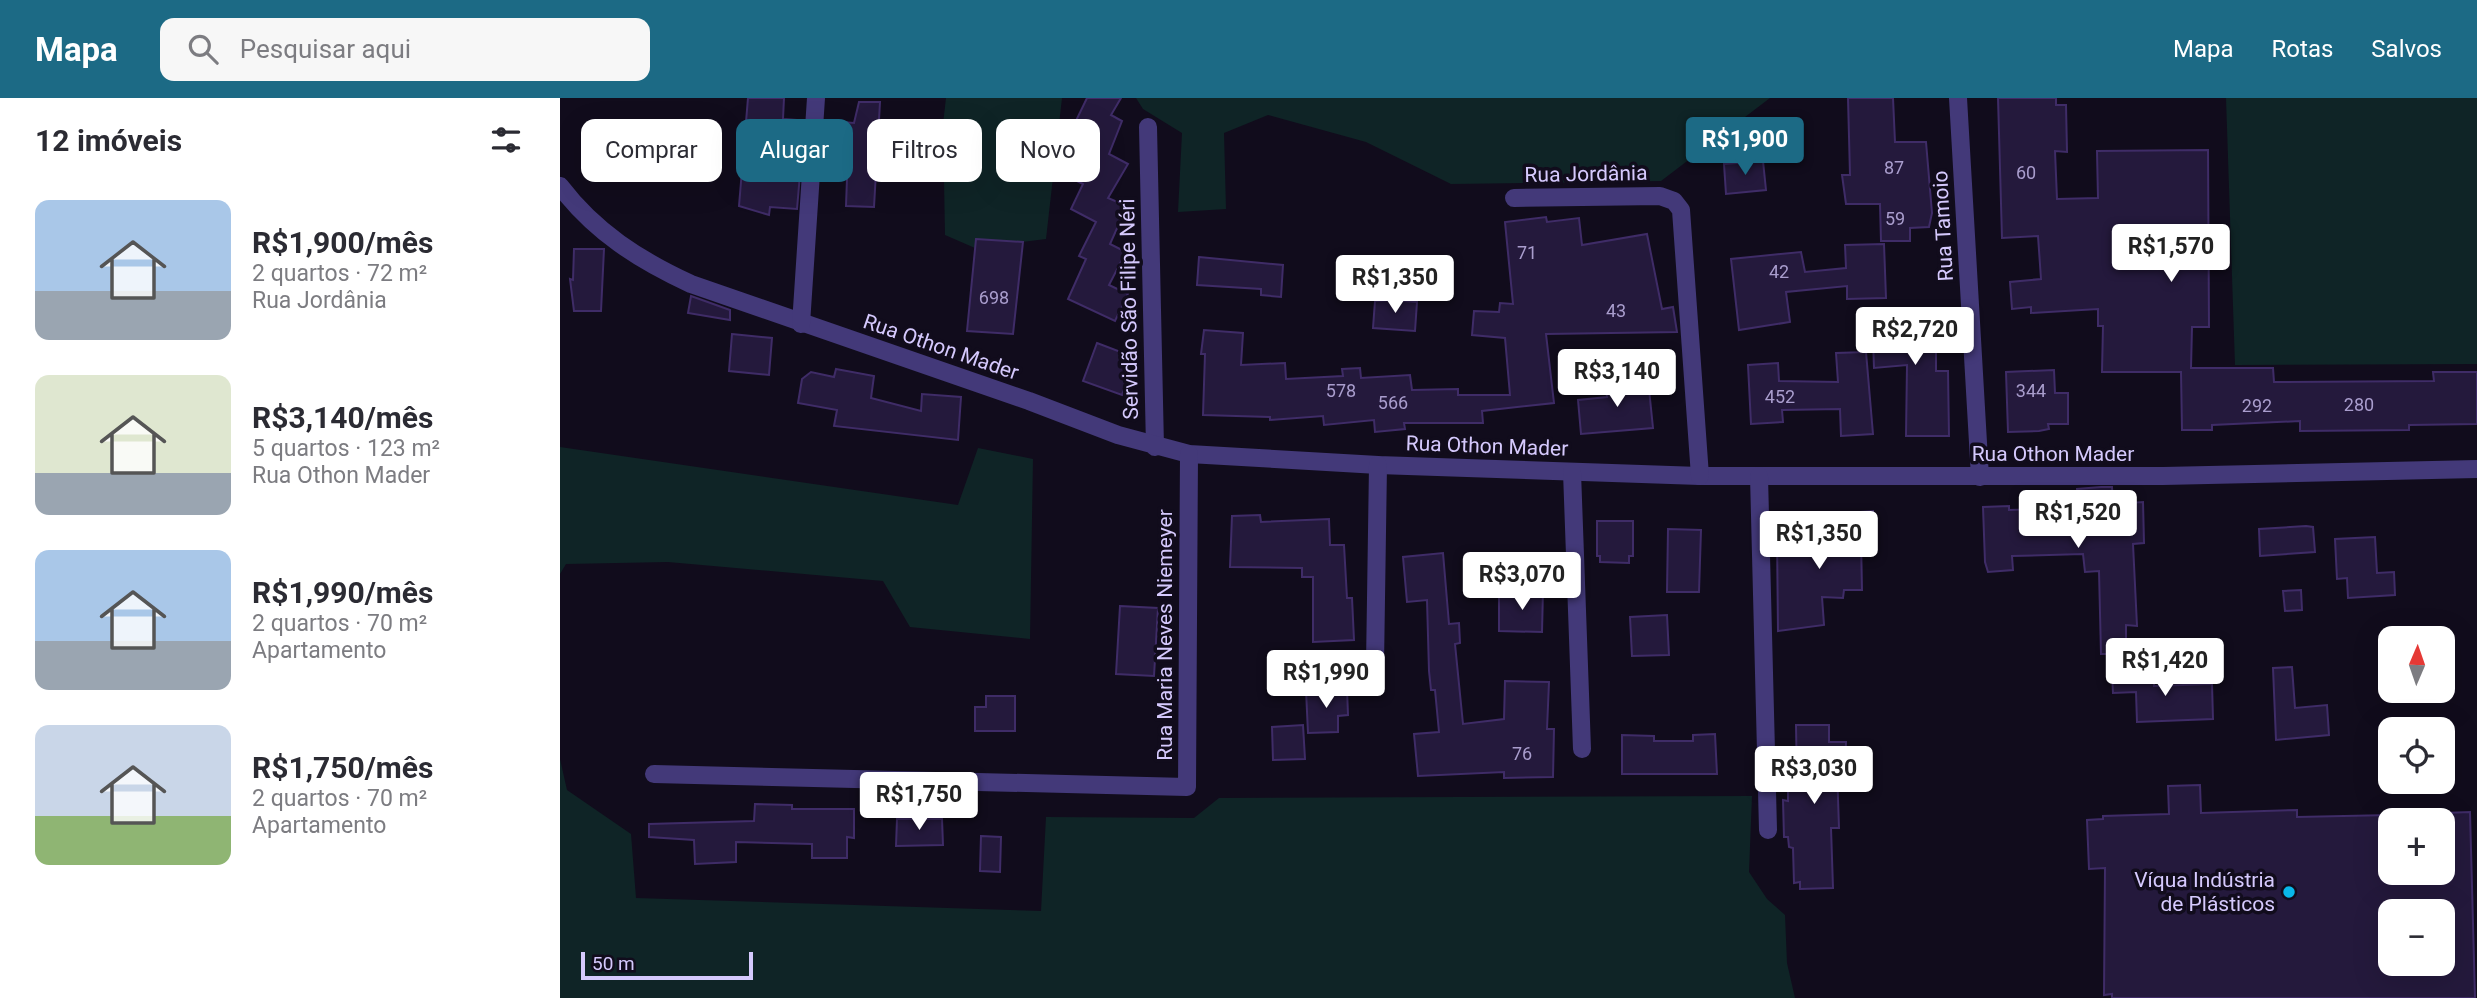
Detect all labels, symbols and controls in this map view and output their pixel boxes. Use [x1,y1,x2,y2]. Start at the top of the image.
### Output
search box [160,18,650,81]
text: Mapa [35,30,118,69]
icon: search [184,30,222,68]
text: Pesquisar aqui [240,34,411,64]
text: Mapa [2173,35,2234,63]
text: Rotas [2272,35,2333,63]
text: Salvos [2371,35,2442,63]
pin: R$1,900 [1680,118,1810,177]
chip: Comprar [581,119,722,182]
chip: Alugar [736,119,853,182]
chip: Filtros [867,119,982,182]
chip: Novo [996,119,1100,182]
icon: filters [487,121,525,159]
text: 12 imóveis [35,123,182,158]
text: R$1,900 [1702,126,1788,153]
house number: 87 [1884,157,1904,178]
street label: Rua Jordânia [1524,161,1648,187]
house number: 60 [2016,162,2036,183]
street label: Rua Tamoio [1928,170,1958,282]
street label: Servidão São Filipe Néri [1115,198,1143,420]
house number: 59 [1885,208,1905,229]
text: R$1,900/mês [252,225,433,260]
pin: R$1,570 [2106,225,2236,284]
icon: home [91,228,175,312]
text: R$1,570 [2128,233,2214,260]
house number: 71 [1517,242,1537,263]
pin: R$1,350 [1330,256,1460,315]
text: 2 quartos · 72 m² [252,260,427,287]
house number: 42 [1769,261,1789,282]
text: R$1,350 [1352,264,1438,291]
text: Rua Jordânia [252,287,387,314]
house number: 698 [979,287,1009,308]
house number: 43 [1606,300,1626,321]
pin: R$2,720 [1850,308,1980,367]
street label: Rua Othon Mader [860,309,1022,385]
text: R$2,720 [1872,316,1958,343]
pin: R$3,140 [1552,350,1682,409]
text: R$3,140 [1574,358,1660,385]
house number: 578 [1326,380,1356,401]
house number: 344 [2016,380,2046,401]
house number: 452 [1765,386,1795,407]
house number: 566 [1378,392,1408,413]
house number: 280 [2344,394,2374,415]
house number: 292 [2242,395,2272,416]
text: R$3,140/mês [252,400,433,435]
icon: home [91,403,175,487]
street label: Rua Othon Mader [1405,431,1569,461]
text: 5 quartos · 123 m² [252,435,440,462]
street label: Rua Othon Mader [1972,442,2134,466]
text: Rua Othon Mader [252,462,430,489]
pin: R$1,520 [2013,490,2143,550]
text: R$1,520 [2035,499,2121,526]
street label: Rua Maria Neves Niemeyer [1153,509,1177,761]
pin: R$1,350 [1754,512,1884,571]
text: R$1,350 [1776,520,1862,547]
pin: R$3,070 [1457,552,1587,612]
text: R$3,070 [1479,561,1565,588]
text: R$1,990/mês [252,575,433,610]
icon: home [91,578,175,662]
text: 2 quartos · 70 m² [252,610,427,637]
north arrow [2378,626,2455,704]
map controls [2378,626,2455,976]
text: Apartamento [252,637,386,664]
pin: R$1,420 [2100,638,2230,698]
text: R$1,420 [2122,647,2208,674]
pin: R$1,990 [1261,650,1391,710]
text: R$1,990 [1283,659,1369,686]
button: locate [2378,717,2455,794]
house number: 76 [1512,743,1532,764]
pin: R$3,030 [1749,746,1879,806]
text: R$1,750/mês [252,750,433,785]
icon: home [91,753,175,837]
text: R$3,030 [1771,755,1857,782]
pin: R$1,750 [854,772,984,832]
text: R$1,750 [876,781,962,808]
text: 2 quartos · 70 m² [252,785,427,812]
button: + [2378,808,2455,885]
text: Apartamento [252,812,386,839]
place label: Víqua Indústria de Plásticos [2134,868,2275,916]
marker: Víqua Indústria de Plásticos [2281,884,2297,900]
button: − [2378,899,2455,976]
scale bar [581,949,752,981]
text: 50 m [592,952,635,975]

